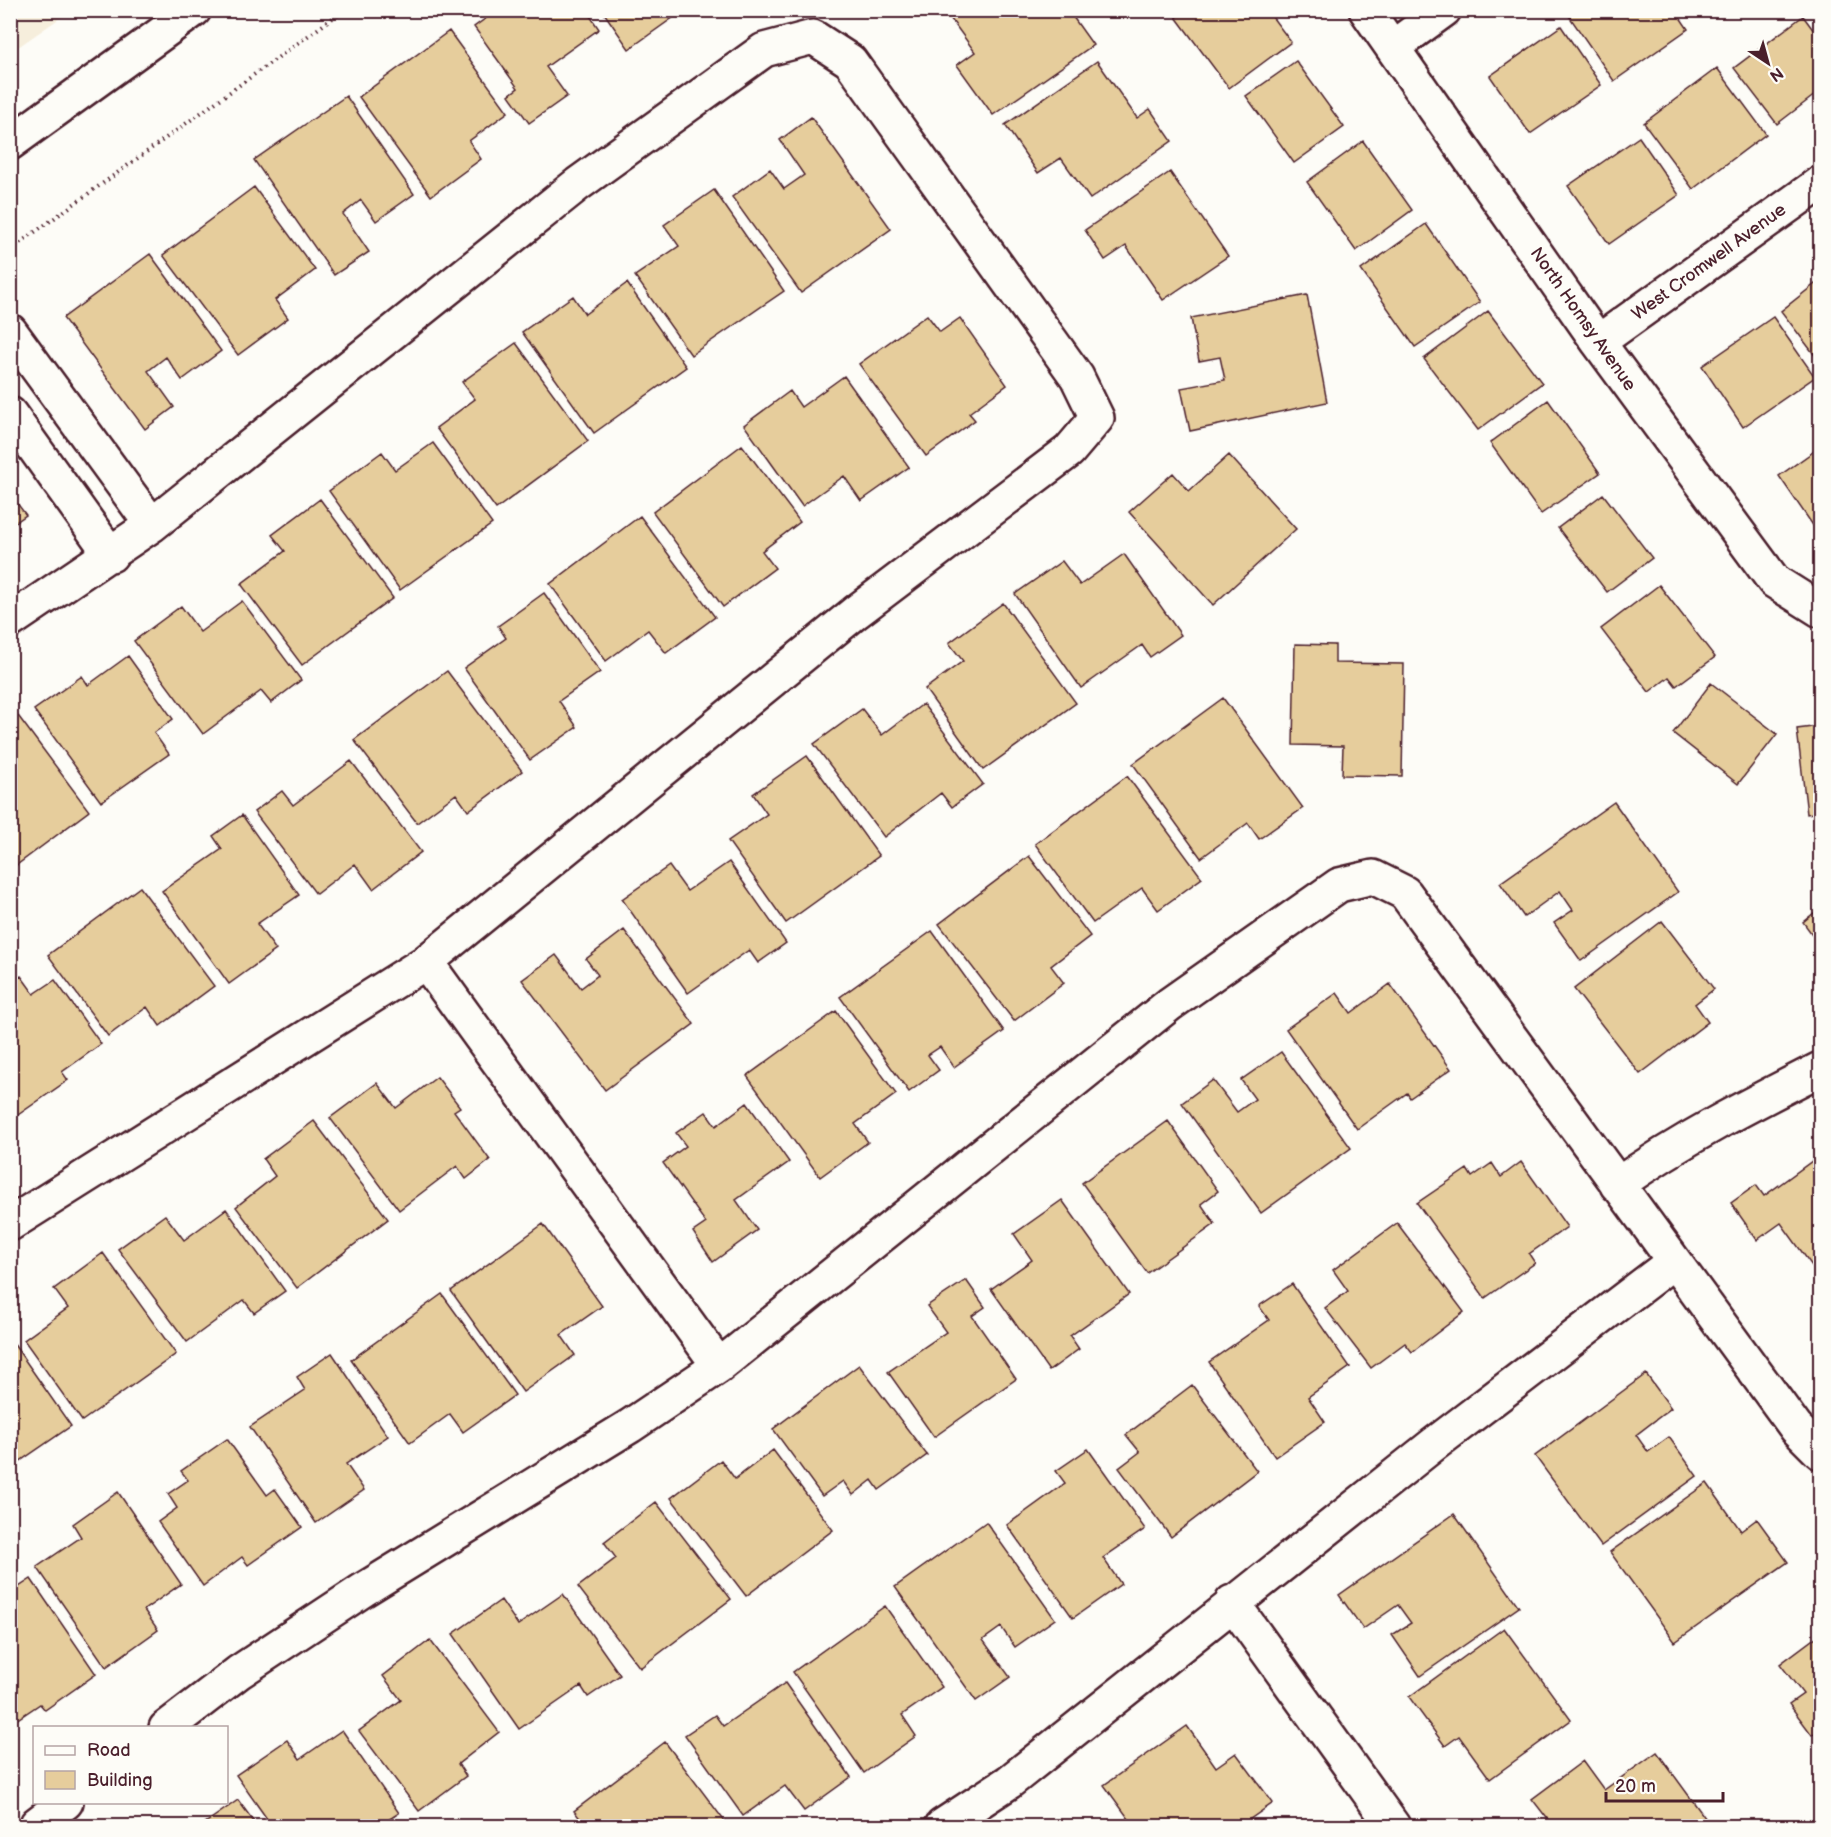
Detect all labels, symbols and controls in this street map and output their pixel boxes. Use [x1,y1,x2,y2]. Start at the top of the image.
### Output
north arrow [1738,33,1798,93]
text: N [1765,63,1786,85]
street label: West Cromwell Avenue [1628,199,1790,325]
street label: North Homsy Avenue [1526,243,1641,395]
legend [33,1726,228,1804]
text: Road [87,1740,131,1761]
scale bar [1606,1765,1723,1803]
text: Building [87,1770,153,1791]
text: 20 m [1615,1776,1656,1797]

